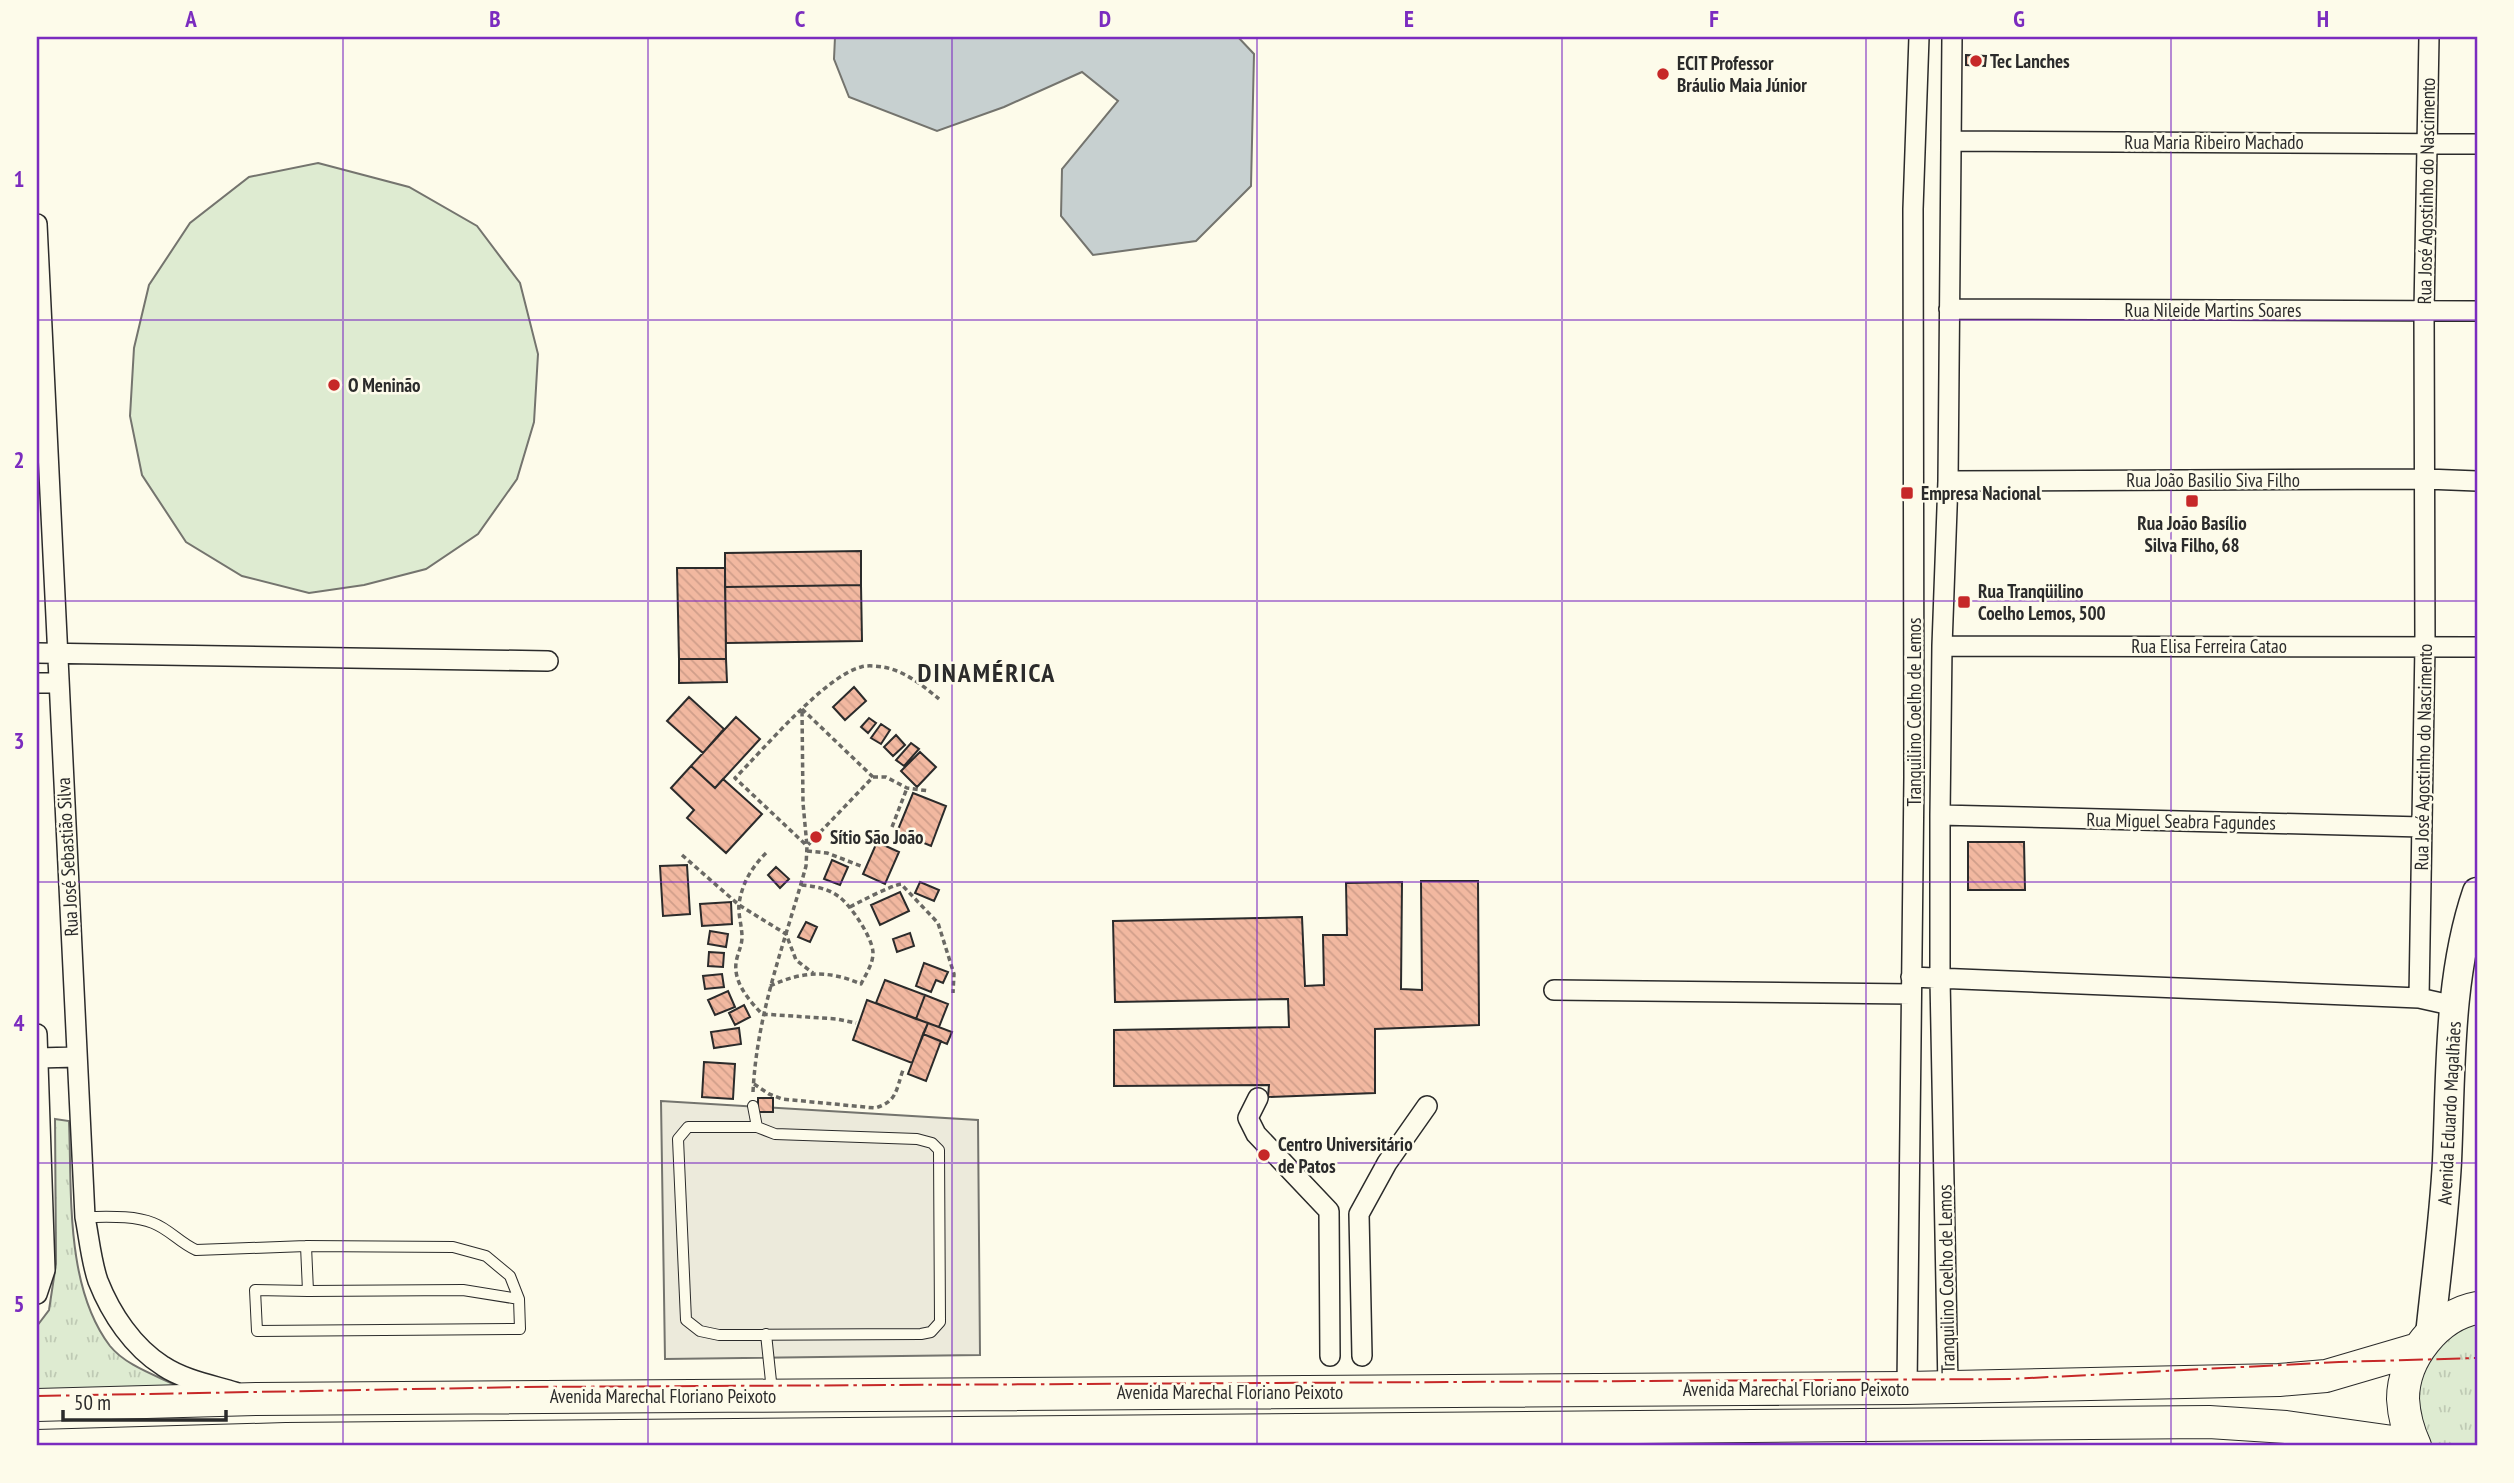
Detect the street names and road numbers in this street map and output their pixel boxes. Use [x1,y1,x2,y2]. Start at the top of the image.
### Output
street label: Rua José Agostinho do Nascimento [2412,77,2440,305]
street label: Rua Maria Ribeiro Machado [2124,130,2304,154]
street label: Rua Nileide Martins Soares [2125,298,2301,322]
street label: Rua João Basilio Siva Filho [2126,468,2300,492]
street label: Tranquilino Coelho de Lemos [1902,618,1926,806]
street label: Rua Elisa Ferreira Catao [2131,634,2287,658]
street label: Rua José Agostinho do Nascimento [2409,643,2437,871]
street label: Rua José Sebastião Silva [51,777,83,937]
street label: Rua Miguel Seabra Fagundes [2086,807,2276,835]
street label: Avenida Eduardo Magalhães [2432,1020,2466,1206]
street label: Tranquilino Coelho de Lemos [1932,1184,1960,1374]
street label: Avenida Marechal Floriano Peixoto [1683,1377,1909,1401]
street label: Avenida Marechal Floriano Peixoto [1117,1380,1343,1404]
street label: Avenida Marechal Floriano Peixoto [550,1384,776,1408]

